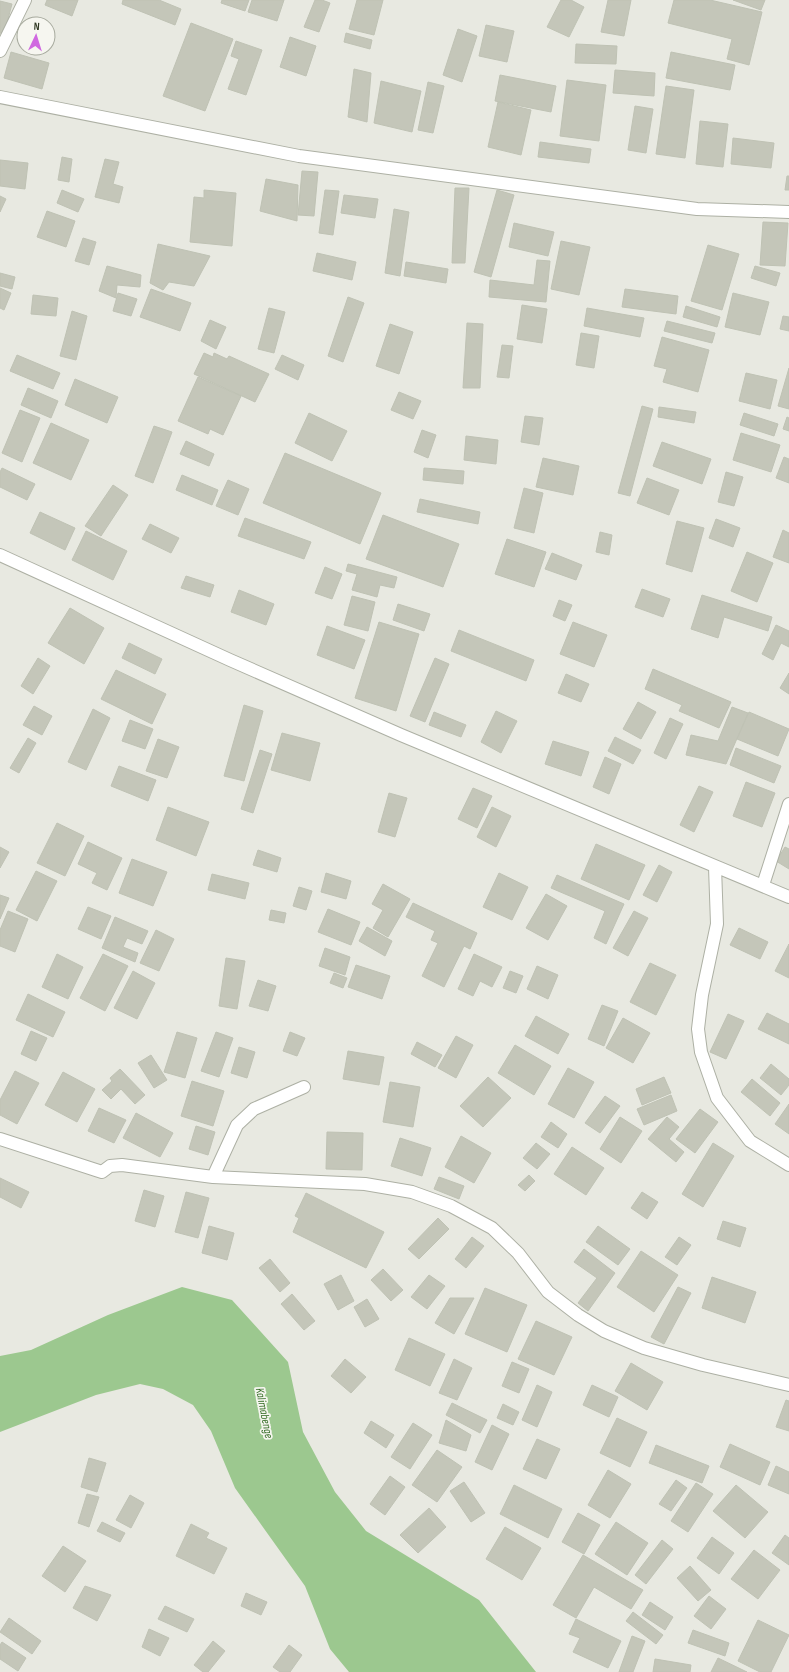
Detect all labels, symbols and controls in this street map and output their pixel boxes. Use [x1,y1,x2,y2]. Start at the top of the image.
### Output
north arrow [16,16,56,56]
text: N [33,20,40,33]
water label: Kalimabenge [252,1386,276,1440]

